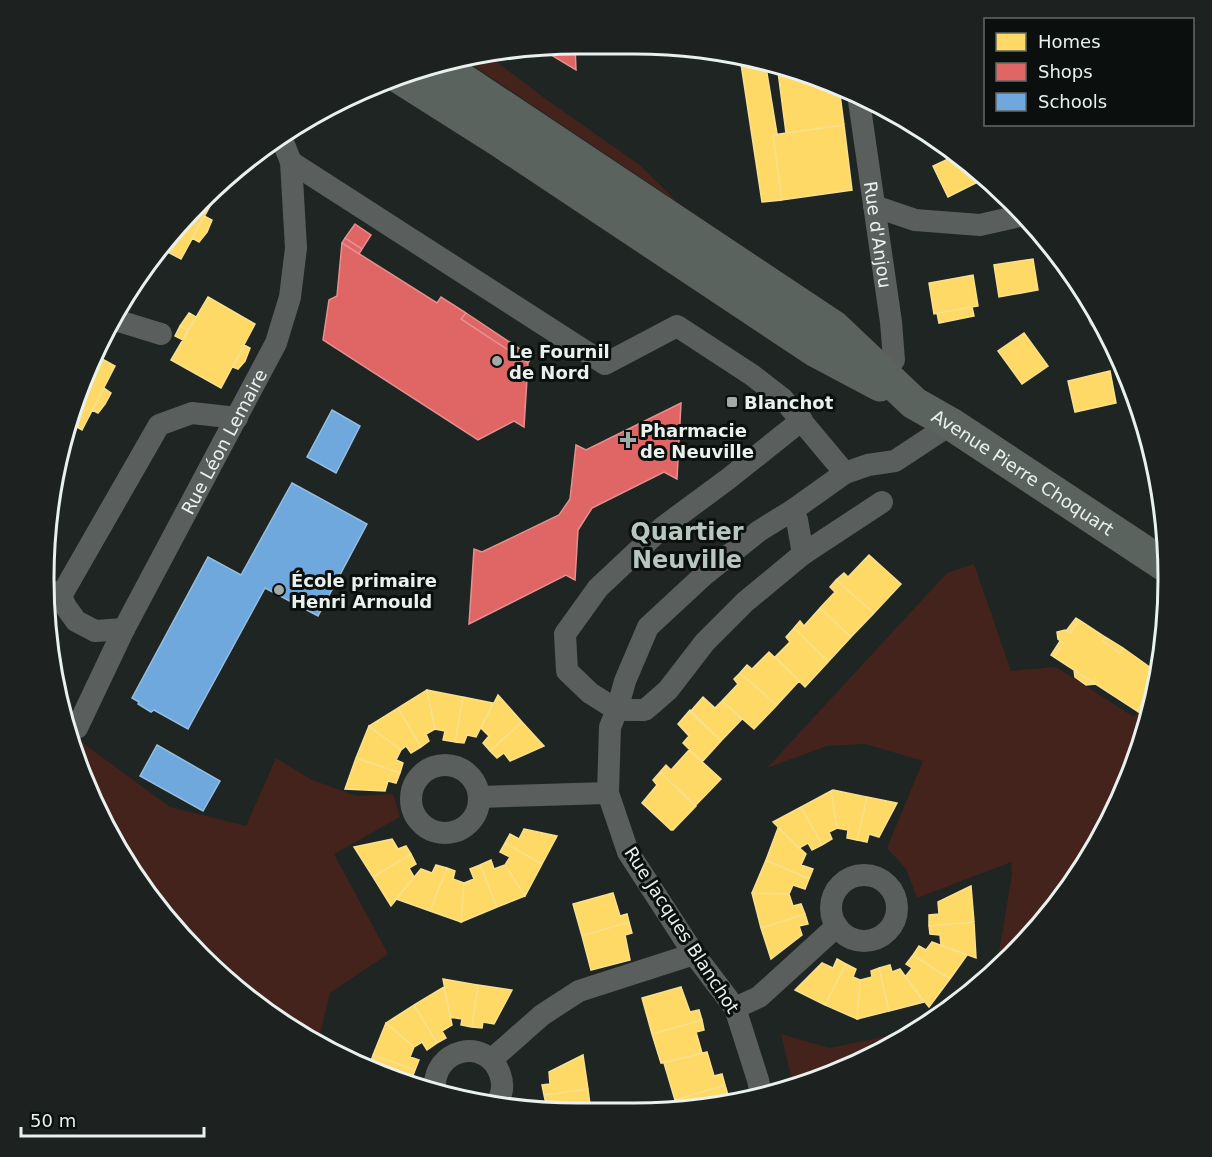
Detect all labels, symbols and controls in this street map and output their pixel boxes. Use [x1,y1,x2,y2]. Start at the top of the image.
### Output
legend [984,18,1194,126]
text: Homes [1038,31,1101,52]
text: Shops [1038,61,1093,82]
text: Schools [1038,91,1107,112]
street label: Rue d'Anjou [860,180,896,289]
place label: Le Fournil de Nord [509,341,610,383]
marker: Le Fournil de Nord [490,354,504,368]
street label: Rue Léon Lemaire [177,365,271,518]
place label: Blanchot [744,392,834,413]
marker: Blanchot [725,395,739,409]
street label: Avenue Pierre Choquart [928,405,1118,539]
place label: Pharmacie de Neuville [640,420,754,462]
marker: Pharmacie de Neuville [621,433,635,447]
district label: Quartier Neuville [630,518,744,574]
place label: École primaire Henri Arnould [291,570,437,612]
marker: École primaire Henri Arnould [272,583,286,597]
street label: Rue Jacques Blanchot [620,843,744,1017]
scale bar [21,1100,204,1138]
text: 50 m [30,1110,76,1131]

